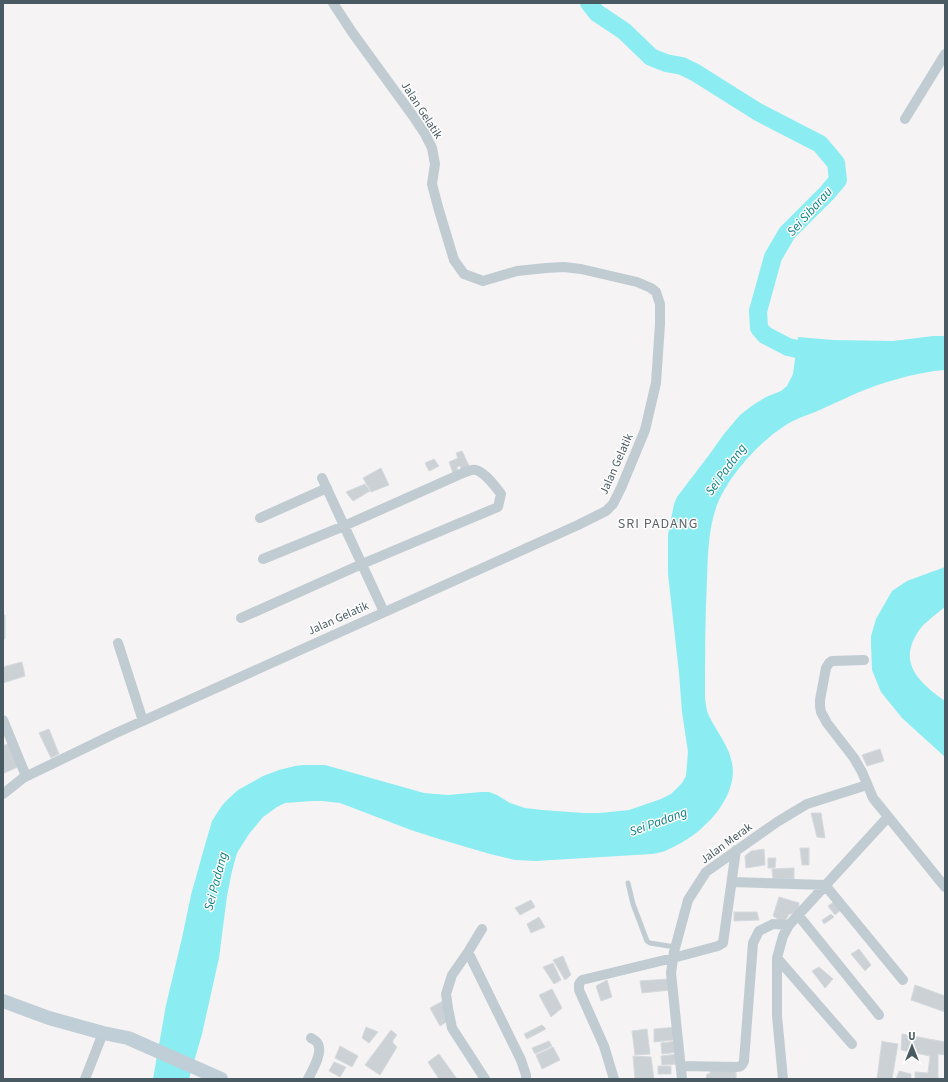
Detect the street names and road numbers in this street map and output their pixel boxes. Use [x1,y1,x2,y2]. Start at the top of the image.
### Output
street label: Jalan Gelatik [397,78,446,142]
street label: Jalan Gelatik [595,431,637,497]
street label: Jalan Gelatik [305,597,371,639]
street label: Jalan Merak [697,819,756,868]

